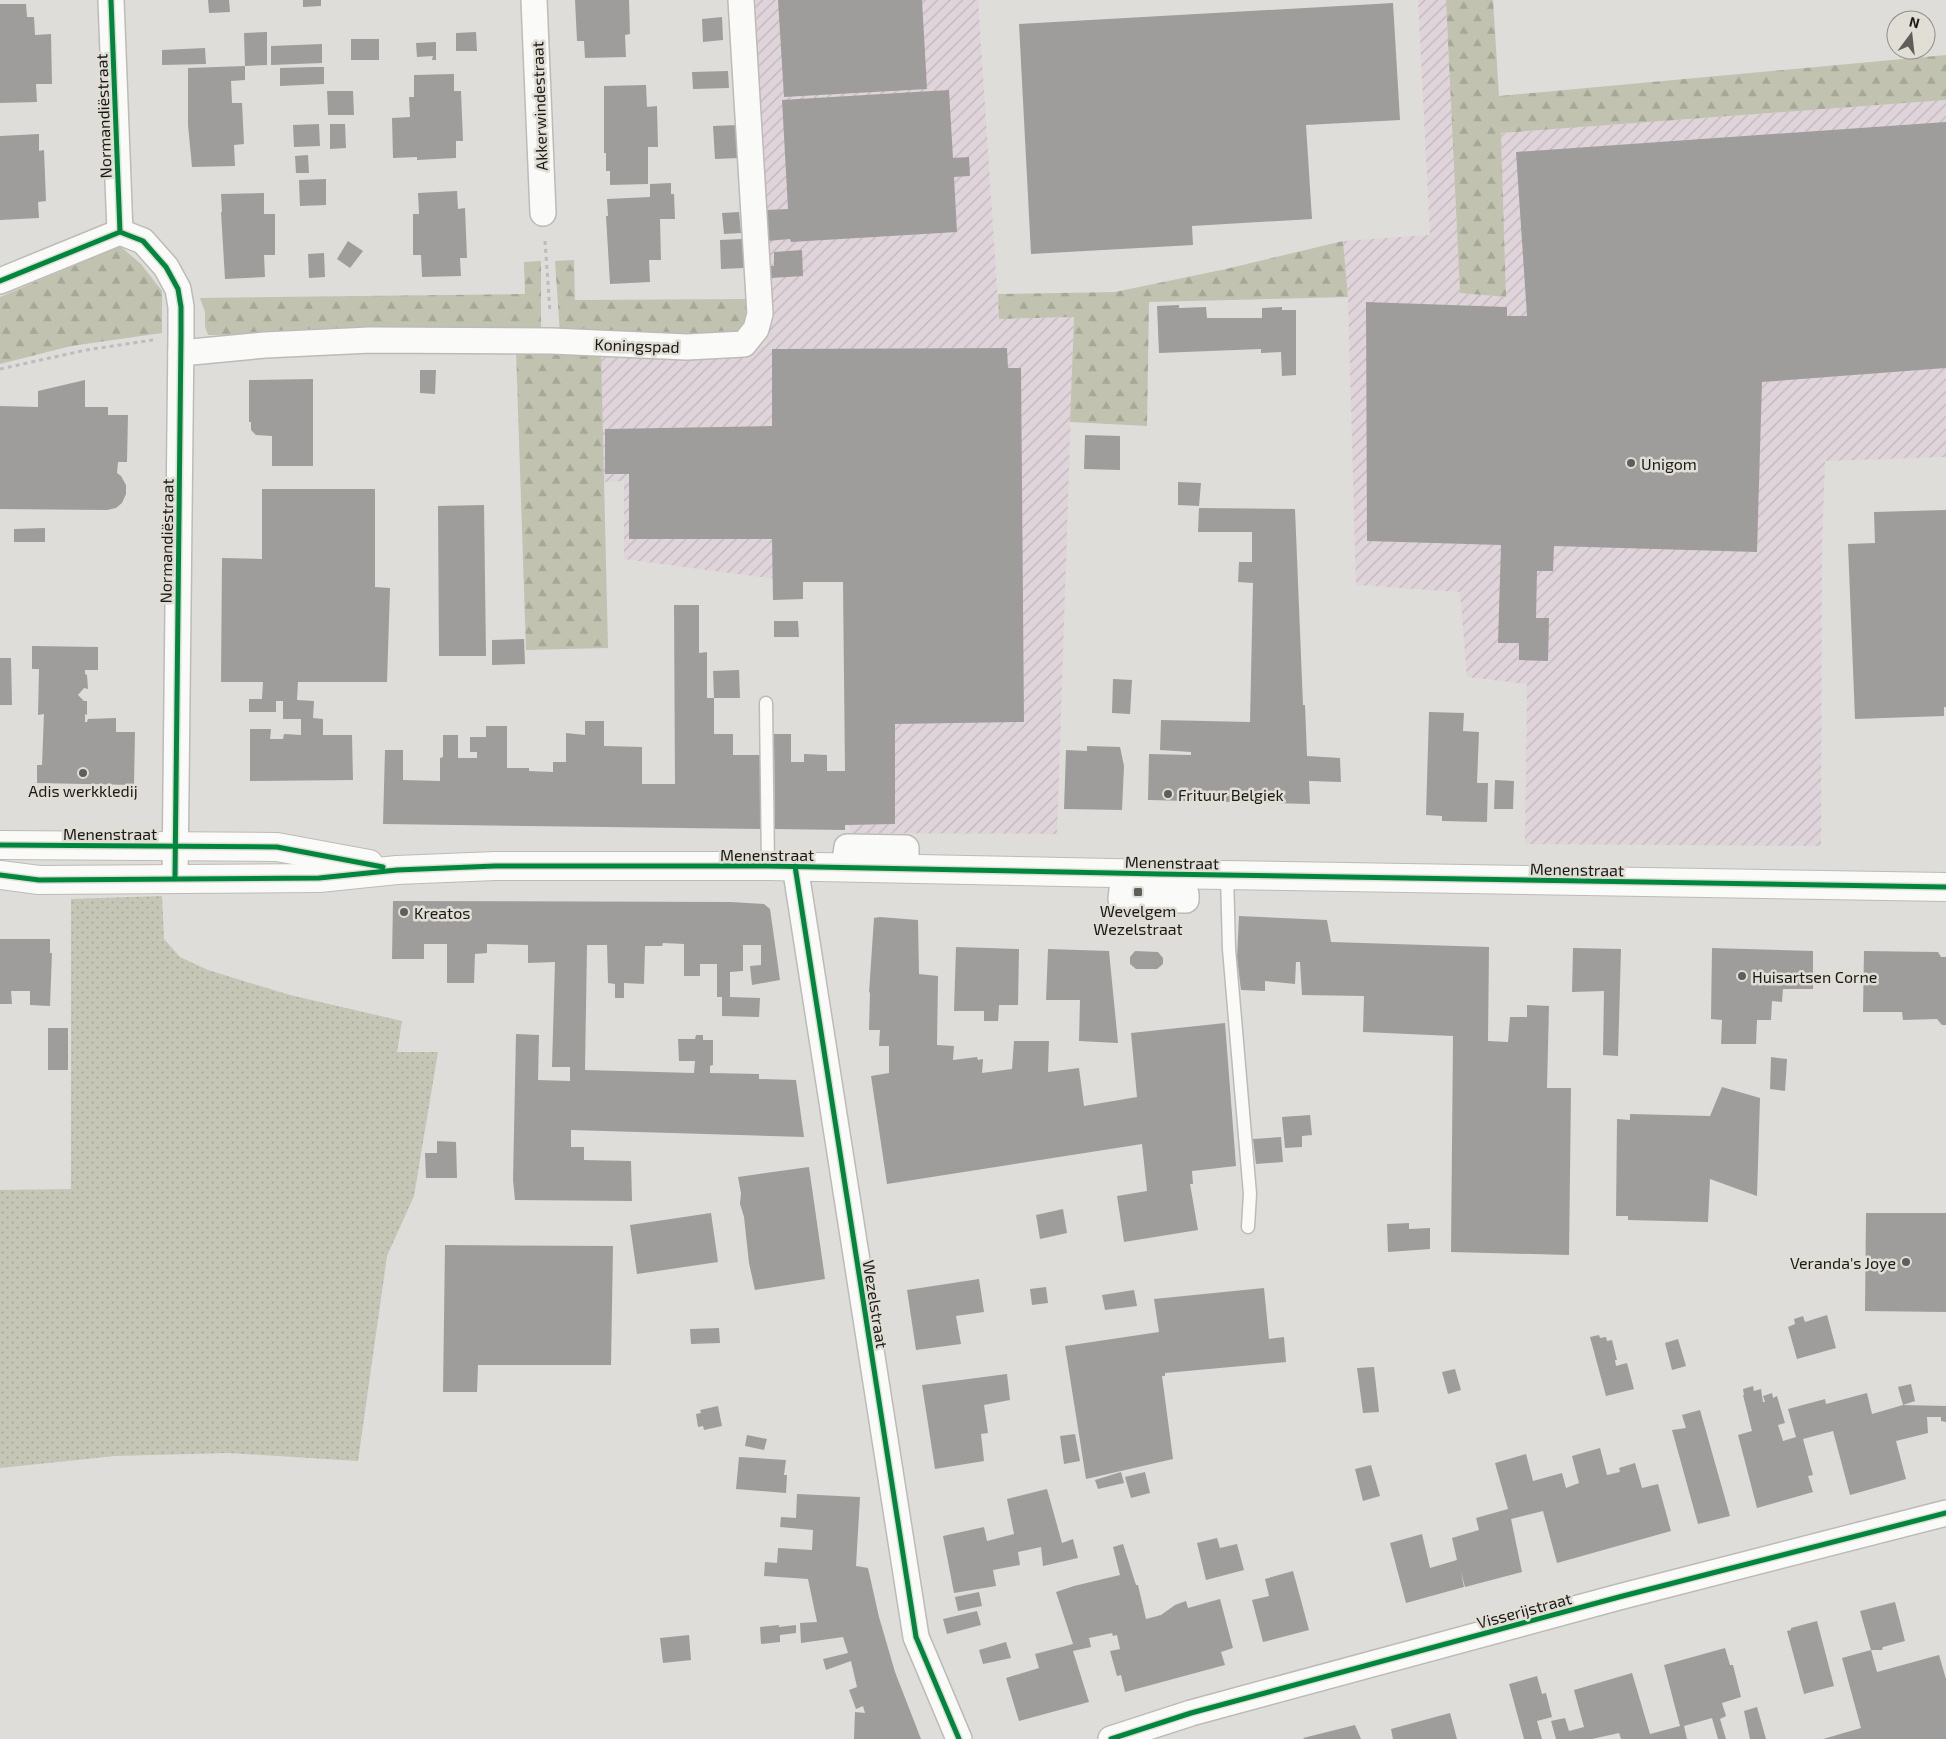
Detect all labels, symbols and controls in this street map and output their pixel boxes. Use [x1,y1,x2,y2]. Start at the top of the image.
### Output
north arrow [1886,10,1936,60]
text: N [1907,12,1922,31]
street label: Akkerwindestraat [527,41,551,171]
street label: Normandiëstraat [91,53,115,179]
street label: Koningspad [594,334,680,356]
place label: Unigom [1641,454,1697,473]
marker: Unigom [1625,457,1637,469]
street label: Normandiëstraat [155,478,177,604]
marker: Adis werkkledij [77,767,89,779]
place label: Adis werkkledij [28,781,138,801]
place label: Frituur Belgiek [1178,785,1284,804]
marker: Frituur Belgiek [1162,788,1174,800]
street label: Menenstraat [63,824,157,843]
street label: Menenstraat [720,845,814,864]
street label: Menenstraat [1125,852,1219,872]
street label: Menenstraat [1530,859,1624,879]
marker: Wevelgem Wezelstraat [1132,886,1144,898]
place label: Wevelgem Wezelstraat [1093,901,1183,938]
place label: Kreatos [414,903,470,922]
marker: Kreatos [398,906,410,918]
place label: Huisartsen Corne [1752,967,1877,986]
marker: Huisartsen Corne [1736,970,1748,982]
place label: Veranda's Joye [1790,1253,1896,1272]
marker: Veranda's Joye [1900,1256,1912,1268]
street label: Wezelstraat [860,1258,892,1350]
street label: Visserijstraat [1475,1588,1574,1633]

